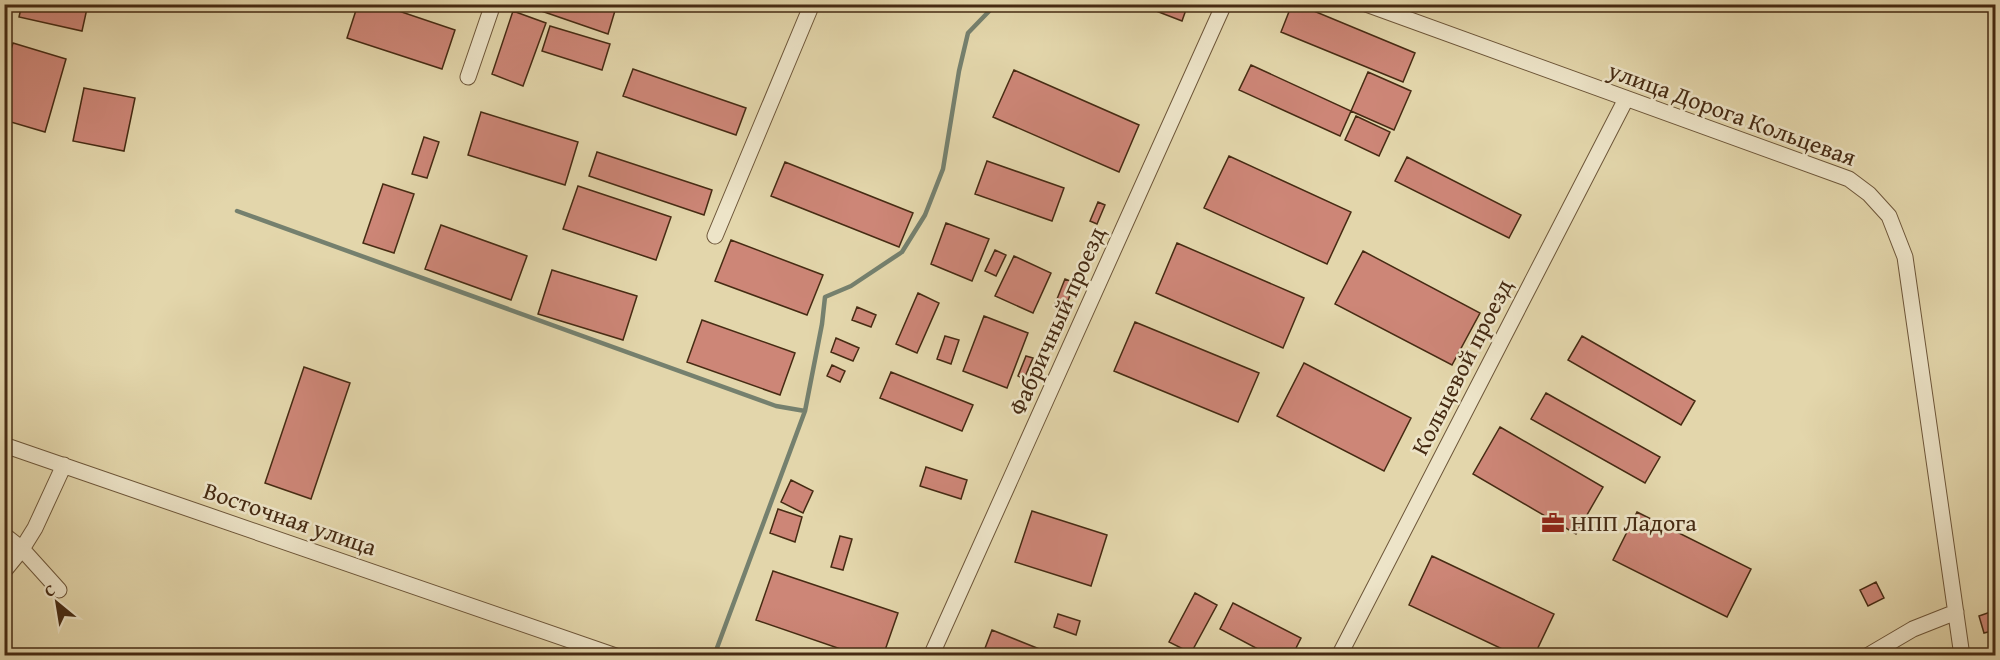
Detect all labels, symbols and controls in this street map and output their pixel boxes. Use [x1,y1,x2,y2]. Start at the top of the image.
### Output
street label: улица Дорога Кольцевая [1602,52,1861,175]
street label: Фабричный проезд [999,221,1114,421]
street label: Кольцевой проезд [1402,273,1521,461]
street label: Восточная улица [199,473,382,565]
place label: НПП Ладога [1571,505,1697,540]
office icon: НПП Ладога [1540,510,1566,536]
north arrow [27,573,87,633]
text: С [40,577,59,603]

